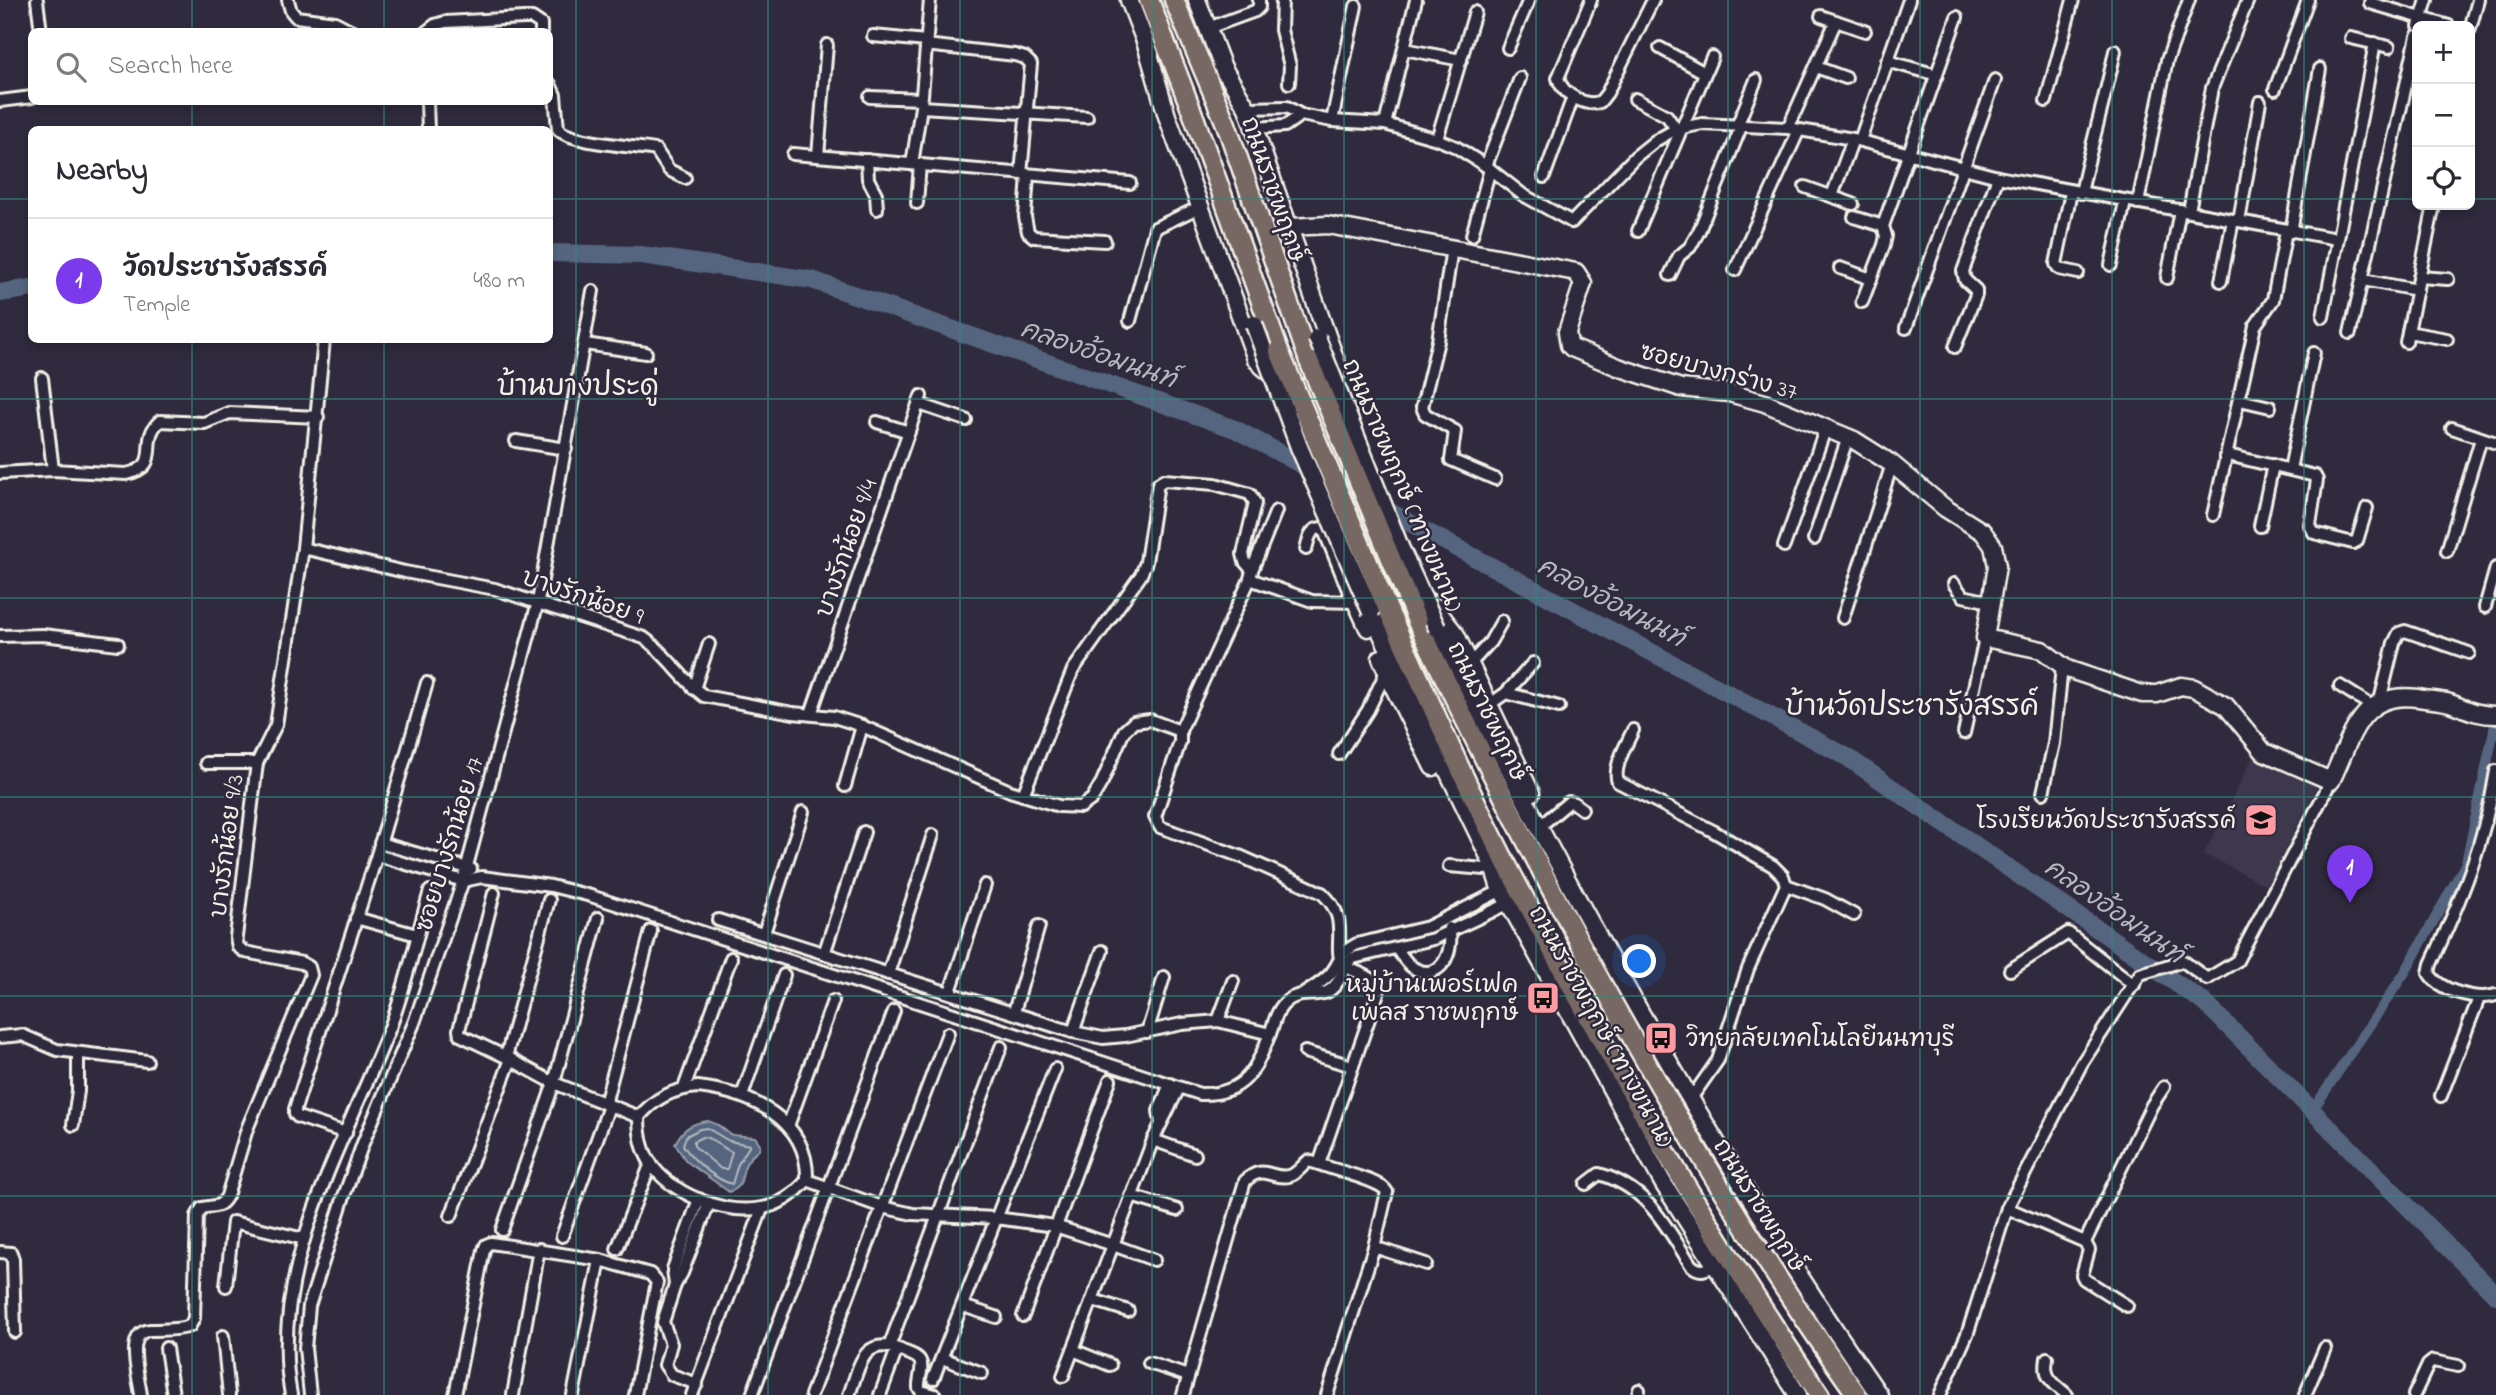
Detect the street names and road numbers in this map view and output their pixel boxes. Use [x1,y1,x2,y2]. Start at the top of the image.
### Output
street label: ถนนราชพฤกษ์ [1230,112,1314,268]
street label: ซอยบางกร่าง 37 [1636,336,1801,411]
street label: ถนนราชพฤกษ์ (ทางขนาน) [1331,354,1471,618]
street label: บางรักน้อย 9/4 [808,475,888,623]
street label: บางรักน้อย 9 [516,561,649,636]
street label: ถนนราชพฤกษ์ [1437,636,1536,789]
street label: ซอยบางรักน้อย 17 [408,753,495,937]
street label: บางรักน้อย 9/3 [202,773,255,920]
street label: ถนนราชพฤกษ์ (ทางขนาน) [1519,899,1682,1155]
street label: ถนนราชพฤกษ์ [1703,1132,1814,1281]

